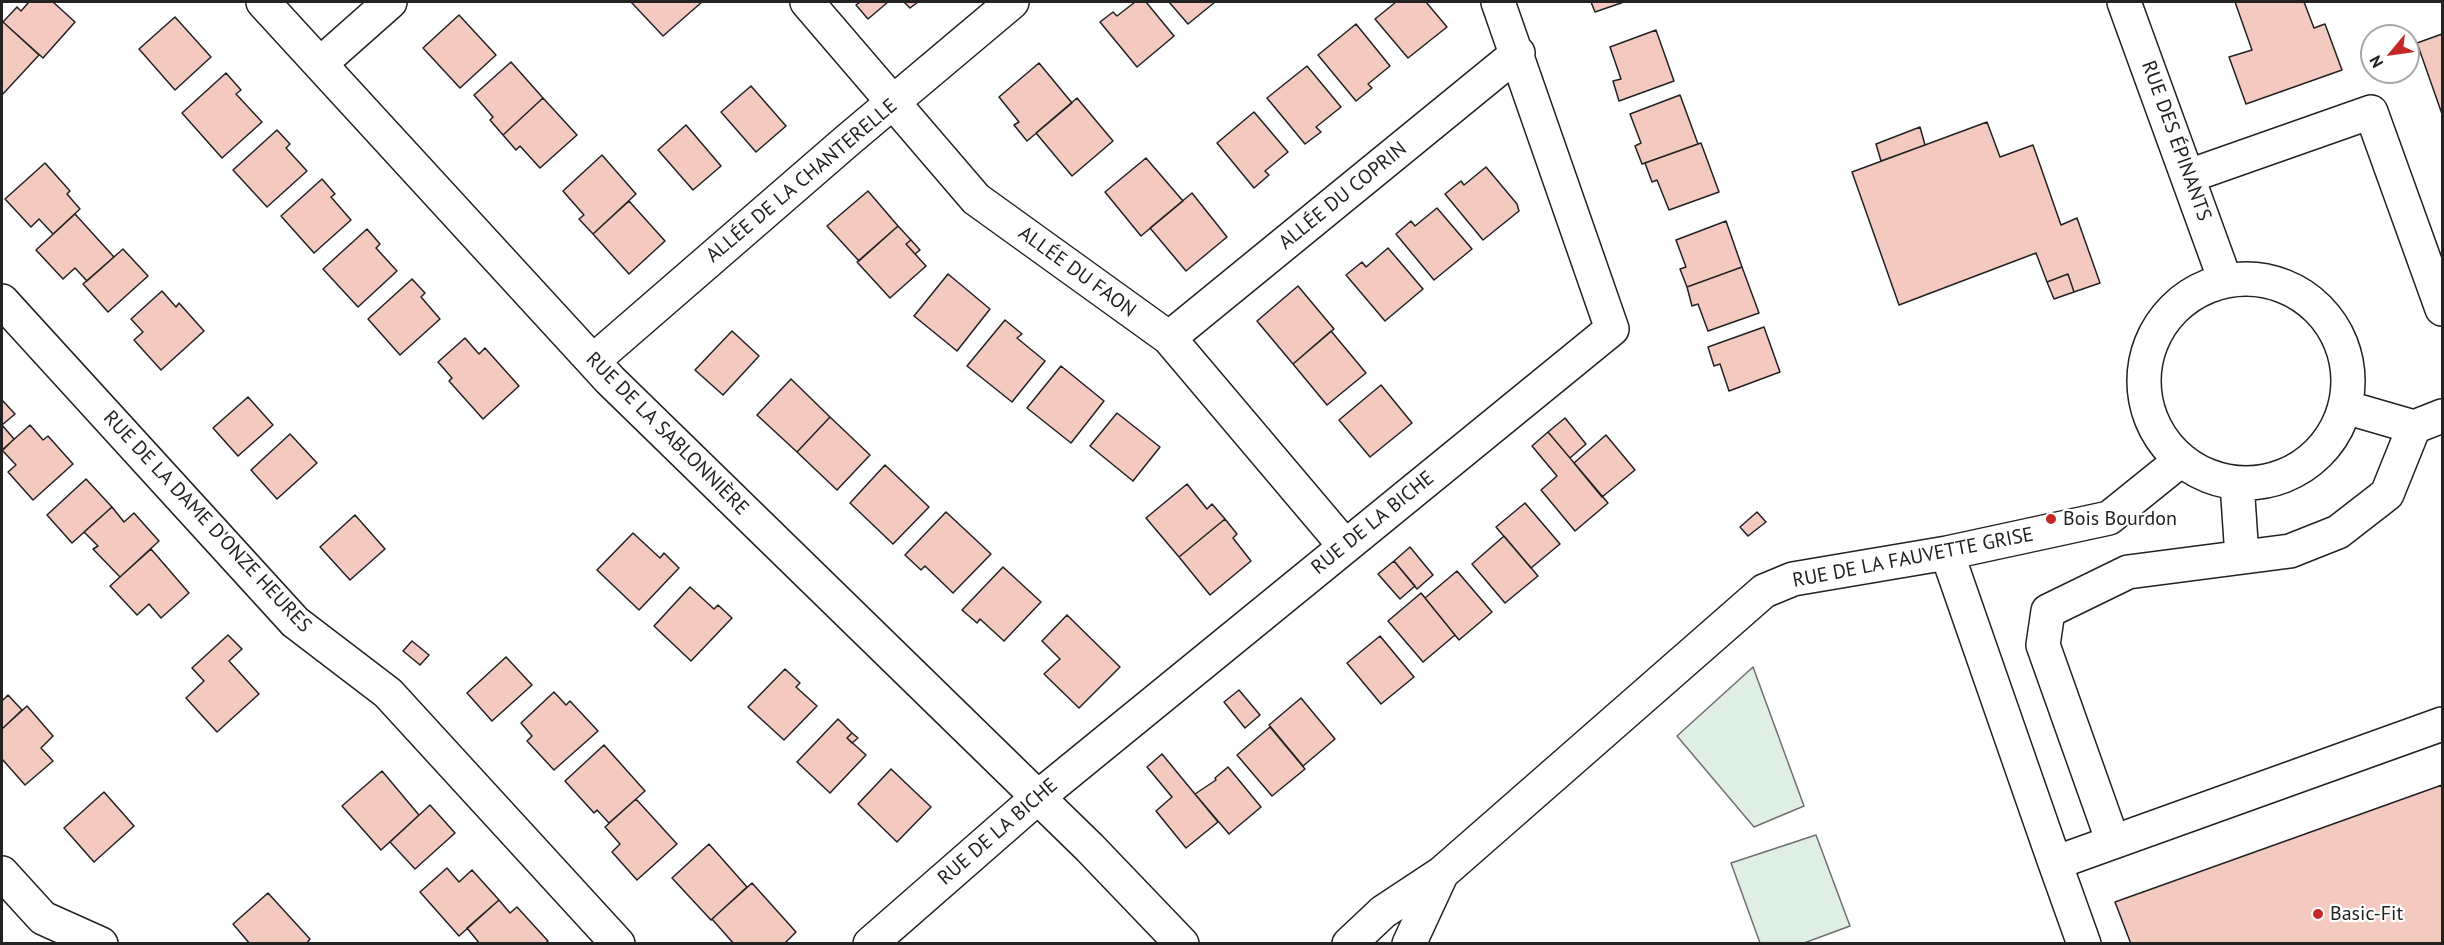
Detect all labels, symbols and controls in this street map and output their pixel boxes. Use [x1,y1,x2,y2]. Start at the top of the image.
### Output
north arrow [2360,24,2420,84]
text: N [2365,52,2387,71]
street label: RUE DES ÉPINANTS [2136,58,2216,224]
street label: ALLÉE DE LA CHANTERELLE [702,94,902,268]
street label: ALLÉE DU COPRIN [1274,137,1412,255]
street label: ALLÉE DU FAON [1014,221,1140,323]
street label: RUE DE LA SABLONNIÈRE [581,348,753,520]
street label: RUE DE LA DAME D'ONZE HEURES [98,406,316,638]
street label: RUE DE LA BICHE [1307,466,1439,580]
place label: Bois Bourdon [2063,507,2177,531]
marker: Bois Bourdon [2044,512,2058,526]
street label: RUE DE LA FAUVETTE GRISE [1791,523,2035,593]
street label: RUE DE LA BICHE [933,774,1063,890]
place label: Basic-Fit [2330,902,2403,926]
marker: Basic-Fit [2311,907,2325,921]

